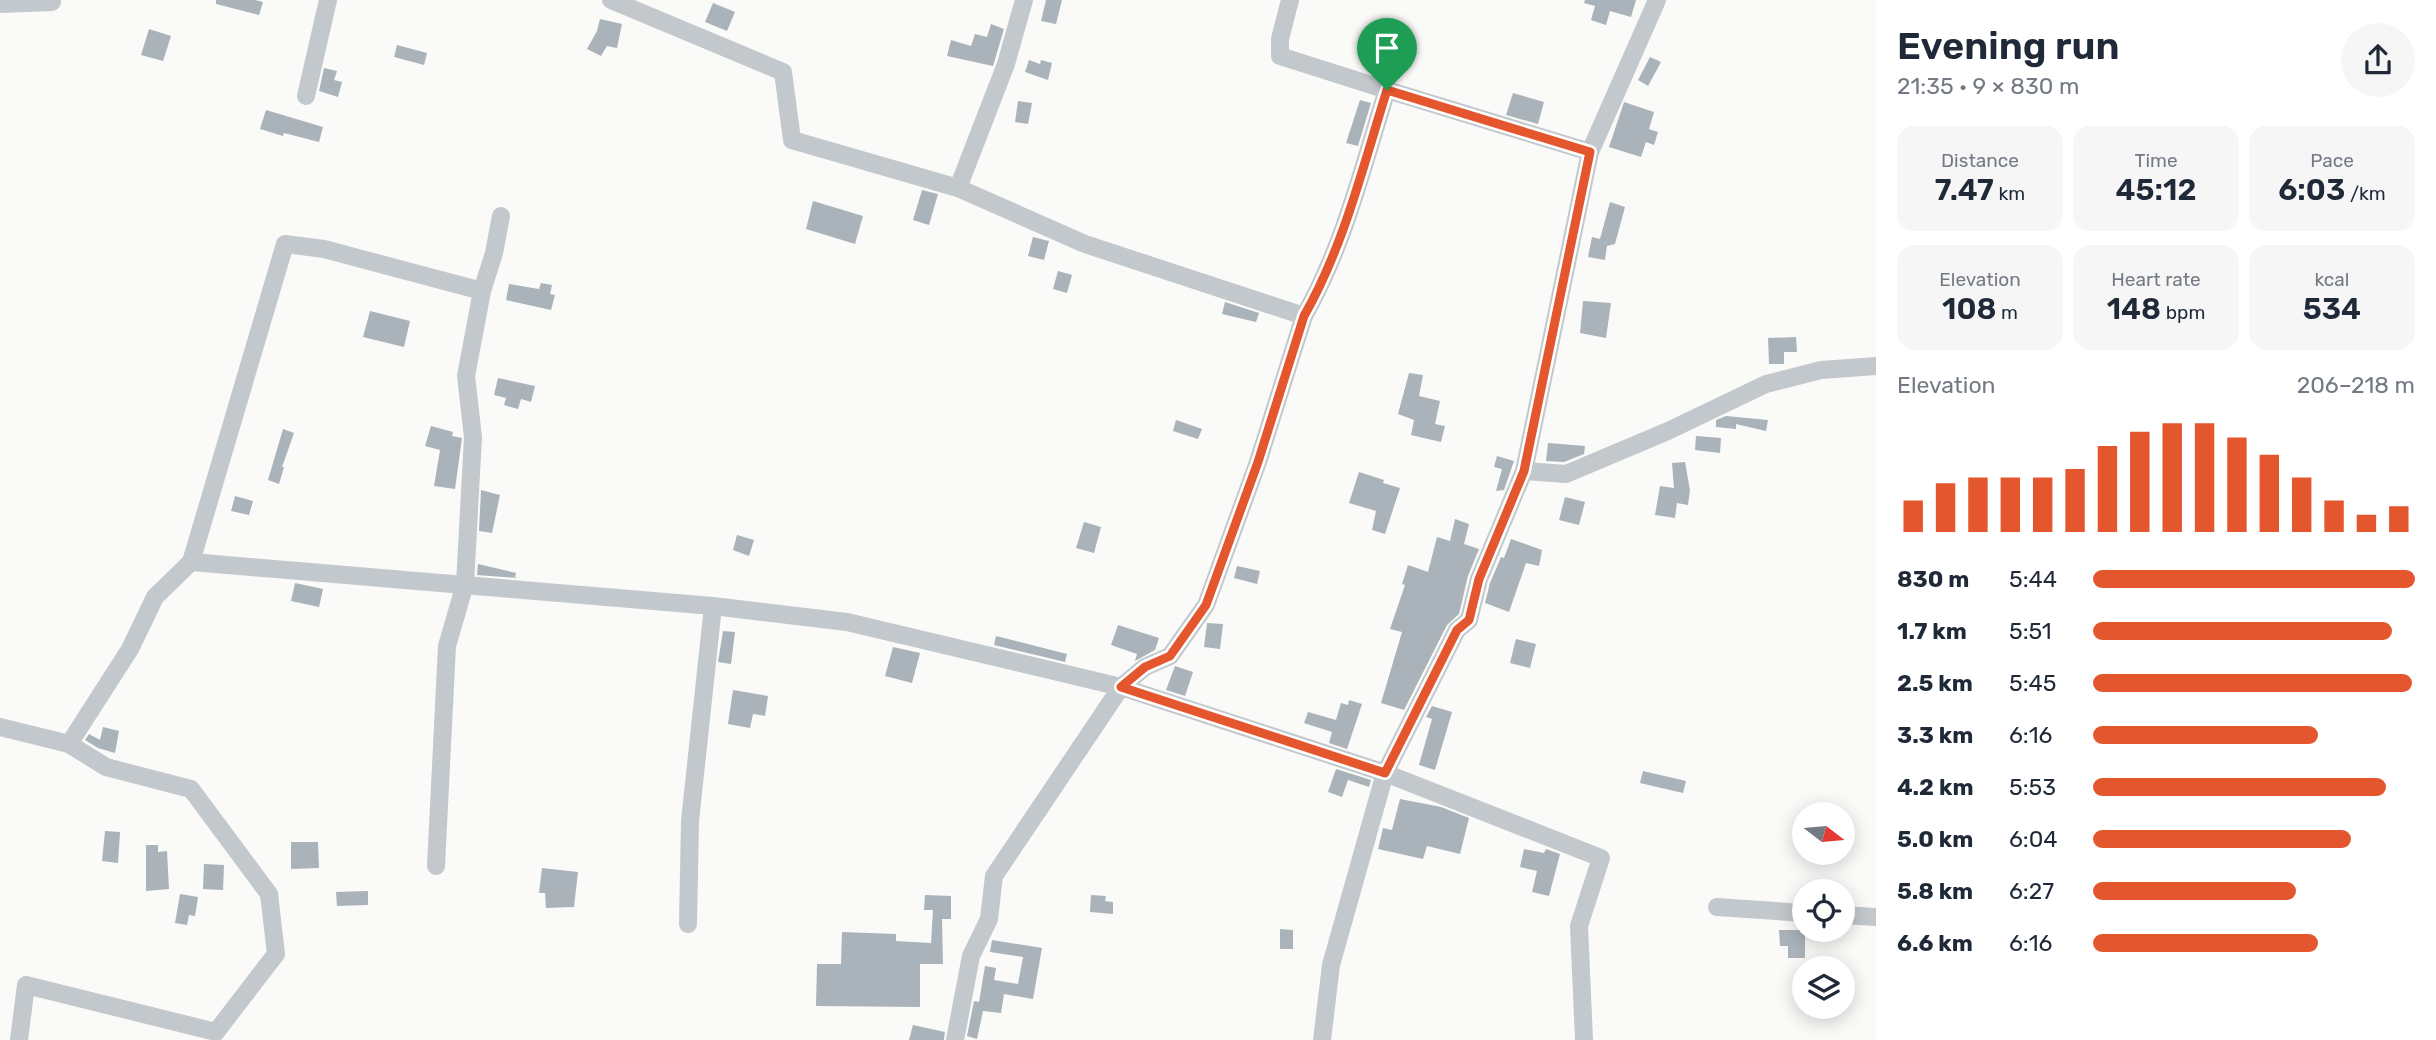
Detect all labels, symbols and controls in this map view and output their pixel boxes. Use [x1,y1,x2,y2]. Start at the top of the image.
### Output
pin [1357,18,1417,90]
text: Evening run [1897,23,2120,69]
button: share [2341,23,2415,97]
icon: arrive [1368,29,1406,67]
text: 21:35 · 9 × 830 m [1897,72,2079,100]
text: Distance [1941,149,2019,172]
text: Time [2134,149,2178,172]
text: Pace [2310,149,2354,172]
text: 7.47 [1935,172,1994,208]
text: 45:12 [2116,172,2196,208]
text: 6:03 [2278,172,2345,208]
text: km [1994,182,2025,205]
text: /km [2345,182,2386,205]
text: Elevation [1939,268,2021,291]
text: Heart rate [2111,268,2201,291]
text: kcal [2315,268,2349,291]
text: 108 [1942,291,1996,327]
text: 148 [2107,291,2161,327]
text: 534 [2303,291,2361,327]
text: m [1996,301,2018,324]
text: bpm [2161,301,2205,324]
text: Elevation [1897,371,1996,399]
text: 206–218 m [2297,371,2415,399]
text: 830 m [1897,565,1969,593]
text: 5:44 [2009,565,2057,593]
text: 1.7 km [1897,617,1967,645]
text: 5:51 [2009,617,2052,645]
text: 2.5 km [1897,669,1973,697]
text: 5:45 [2009,669,2057,697]
text: 3.3 km [1897,721,1973,749]
text: 6:16 [2009,721,2052,749]
text: 4.2 km [1897,773,1973,801]
text: 5:53 [2009,773,2056,801]
north arrow [1792,802,1855,864]
map controls [1792,802,1855,1019]
text: 5.0 km [1897,825,1973,853]
text: 6:04 [2009,825,2058,853]
text: 5.8 km [1897,877,1973,905]
text: 6:27 [2009,877,2054,905]
button: locate [1792,879,1855,942]
text: 6.6 km [1897,929,1973,957]
text: 6:16 [2009,929,2052,957]
button: layers [1792,956,1855,1019]

